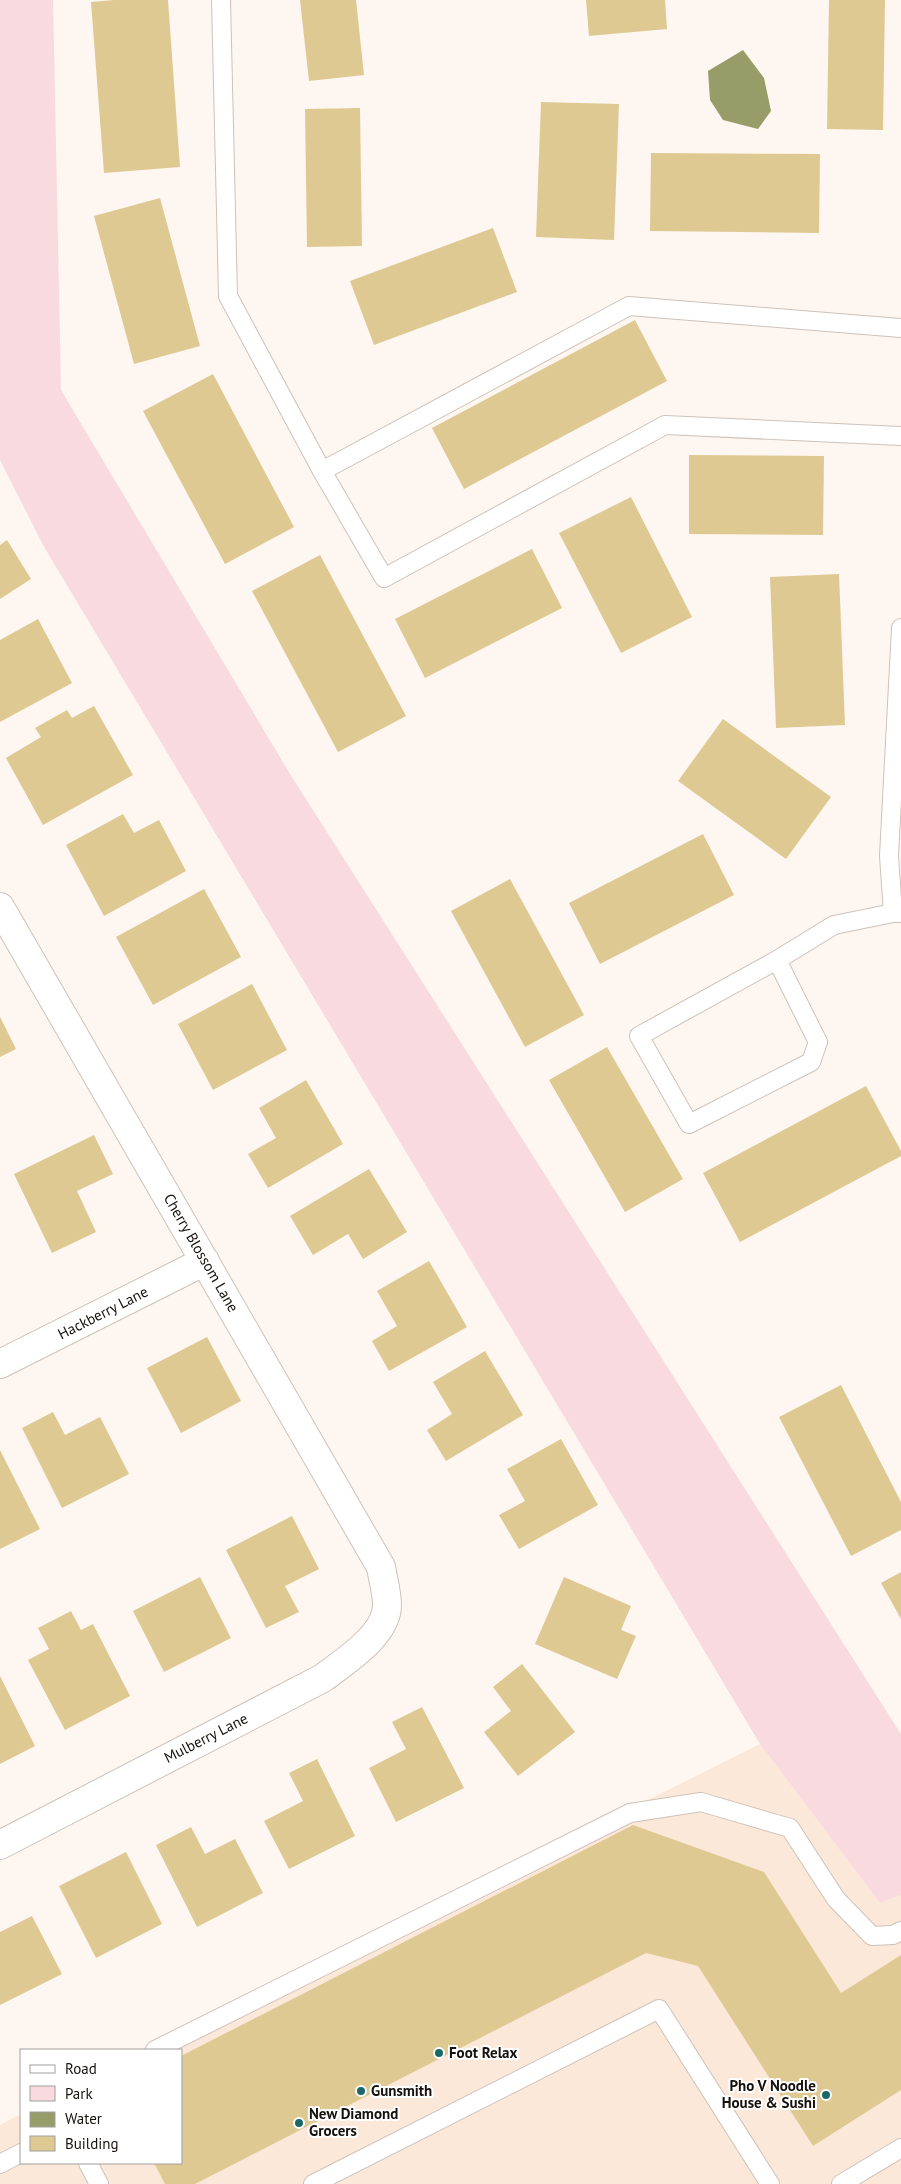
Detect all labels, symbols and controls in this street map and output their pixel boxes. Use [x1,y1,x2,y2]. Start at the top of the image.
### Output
street label: Cherry Blossom Lane [160,1190,243,1315]
street label: Hackberry Lane [55,1282,151,1343]
street label: Mulberry Lane [161,1708,251,1767]
place label: Foot Relax [449,2043,518,2062]
marker: Foot Relax [433,2047,445,2059]
legend [20,2049,182,2164]
text: Road [65,2059,97,2078]
place label: Pho V Noodle House & Sushi [722,2076,816,2112]
place label: Gunsmith [371,2081,432,2100]
text: Park [65,2084,93,2103]
marker: Gunsmith [355,2085,367,2097]
marker: Pho V Noodle House & Sushi [820,2089,832,2101]
place label: New Diamond Grocers [309,2104,398,2140]
text: Water [65,2109,102,2128]
marker: New Diamond Grocers [293,2117,305,2129]
text: Building [65,2134,119,2153]

